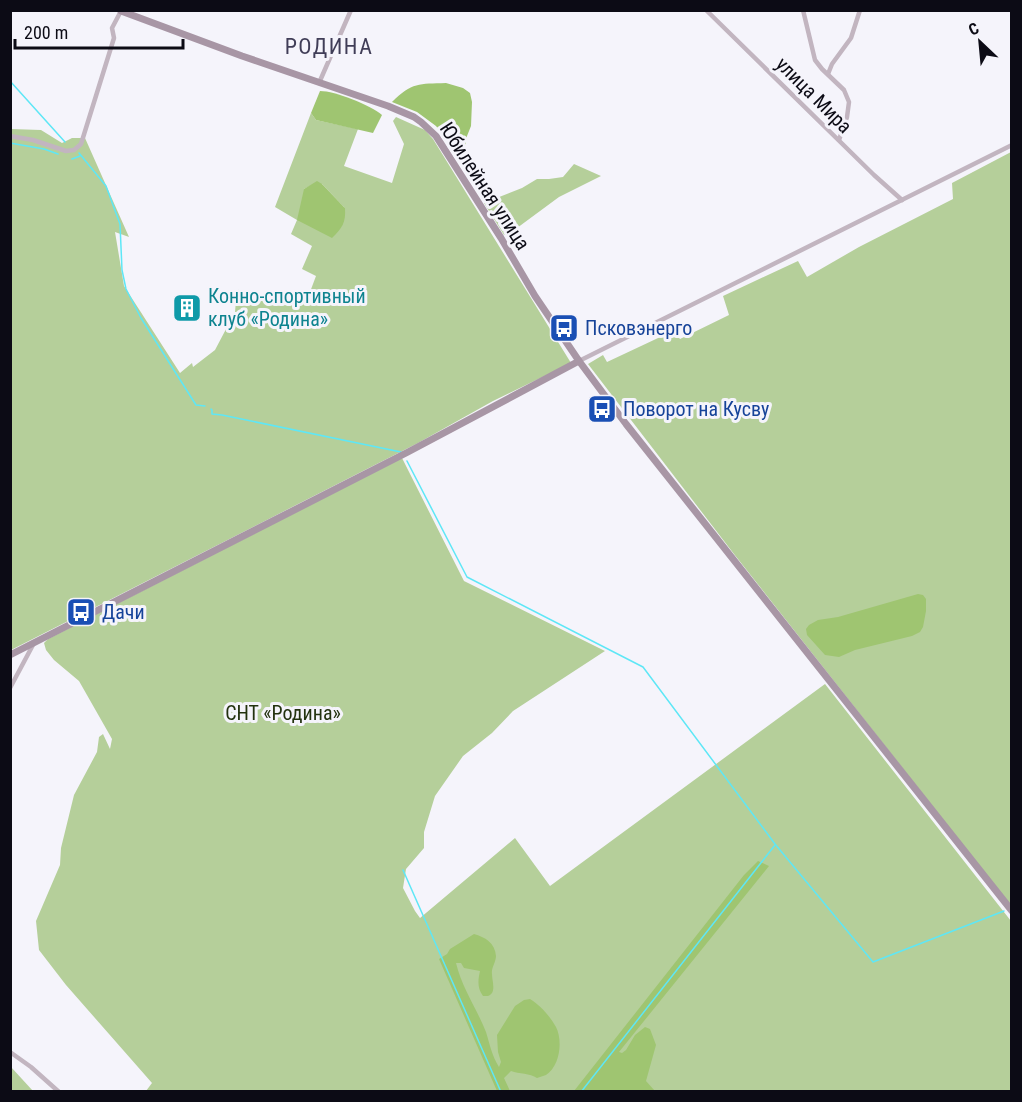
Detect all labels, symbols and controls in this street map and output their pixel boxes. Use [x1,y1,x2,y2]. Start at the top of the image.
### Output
scale bar [15,12,183,50]
north arrow [950,12,1010,72]
text: С [965,18,982,40]
text: 200 m [24,22,68,43]
district label: РОДИНА [285,34,373,59]
street label: улица Мира [771,52,857,138]
street label: Юбилейная улица [435,118,535,254]
place label: Конно-спортивный клуб «Родина» [208,284,366,331]
building icon: Конно-спортивный клуб «Родина» [171,292,203,324]
bus stop icon: Псковэнерго [548,312,580,344]
place label: Псковэнерго [585,316,692,340]
bus stop icon: Поворот на Кусву [586,393,618,425]
place label: Поворот на Кусву [623,397,769,421]
bus stop icon: Дачи [65,596,97,628]
place label: Дачи [102,600,145,624]
park label: СНТ «Родина» [225,701,341,725]

